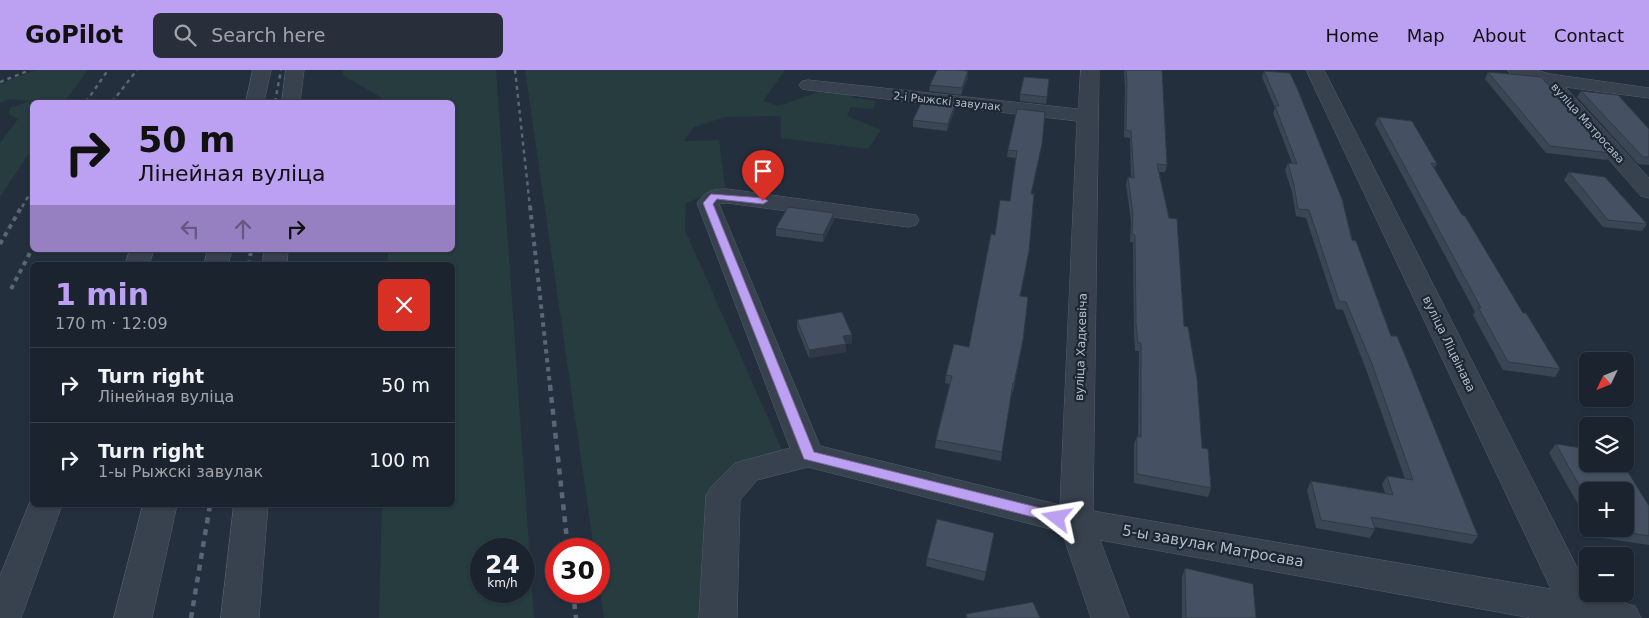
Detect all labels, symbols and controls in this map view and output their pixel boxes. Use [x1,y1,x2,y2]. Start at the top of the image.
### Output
search box [153,13,503,58]
text: GoPilot [25,21,123,49]
icon: search [171,21,199,49]
text: Search here [211,24,325,46]
text: Home [1326,25,1379,46]
text: Map [1407,25,1445,46]
text: About [1473,25,1526,46]
text: Contact [1554,25,1624,46]
street label: вуліца Матросава [1548,81,1627,166]
street label: 2-і Рыжскі завулак [893,89,1002,114]
icon: right [55,120,120,185]
text: 50 m [138,120,235,160]
pin [742,150,784,201]
icon: arrive [749,157,777,185]
text: Лінейная вуліца [138,161,326,186]
icon: left [176,215,204,243]
icon: ahead [229,215,257,243]
icon: right [282,215,310,243]
text: 1 min [55,277,149,312]
button: close [378,279,430,331]
street label: вуліца Хадкевіча [1072,293,1090,401]
street label: вуліца Ліцвінава [1420,294,1478,394]
text: 170 m · 12:09 [55,314,168,333]
north arrow [1579,352,1634,408]
map controls [1579,352,1634,602]
text: Turn right [98,365,204,387]
icon: right [55,371,83,399]
text: 50 m [381,374,430,396]
text: Лінейная вуліца [98,387,234,406]
button: layers [1579,417,1634,472]
text: Turn right [98,440,204,462]
icon: right [55,446,83,474]
text: 100 m [369,449,430,471]
text: 1-ы Рыжскі завулак [98,462,263,481]
button: + [1579,482,1634,537]
position arrow [1030,491,1082,543]
street label: 5-ы завулак Матросава [1121,521,1305,571]
speed limit sign: 30 [545,538,610,603]
button: − [1579,547,1634,602]
text: 24 [485,550,520,579]
text: km/h [487,576,518,590]

